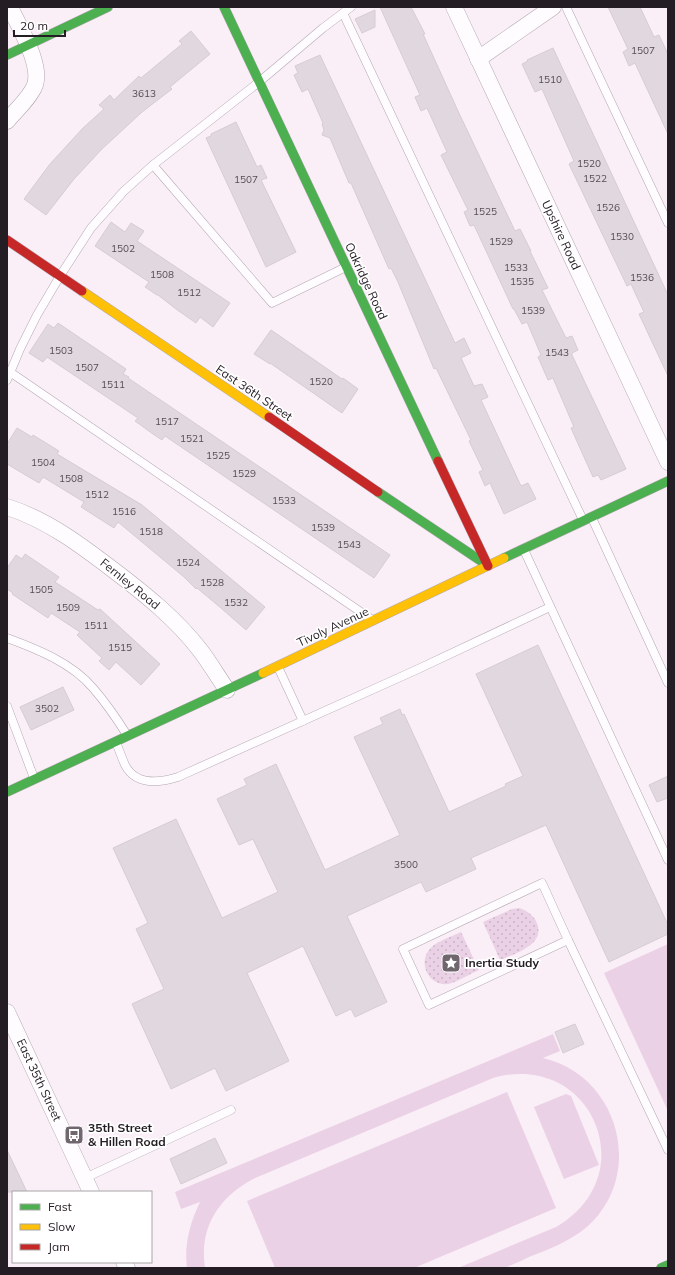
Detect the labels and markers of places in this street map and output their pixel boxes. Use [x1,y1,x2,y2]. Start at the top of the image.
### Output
place icon: Inertia Study [440,952,462,974]
place label: Inertia Study [465,955,540,970]
place label: 35th Street & Hillen Road [88,1120,166,1149]
bus stop icon: 35th Street & Hillen Road [63,1124,85,1146]

